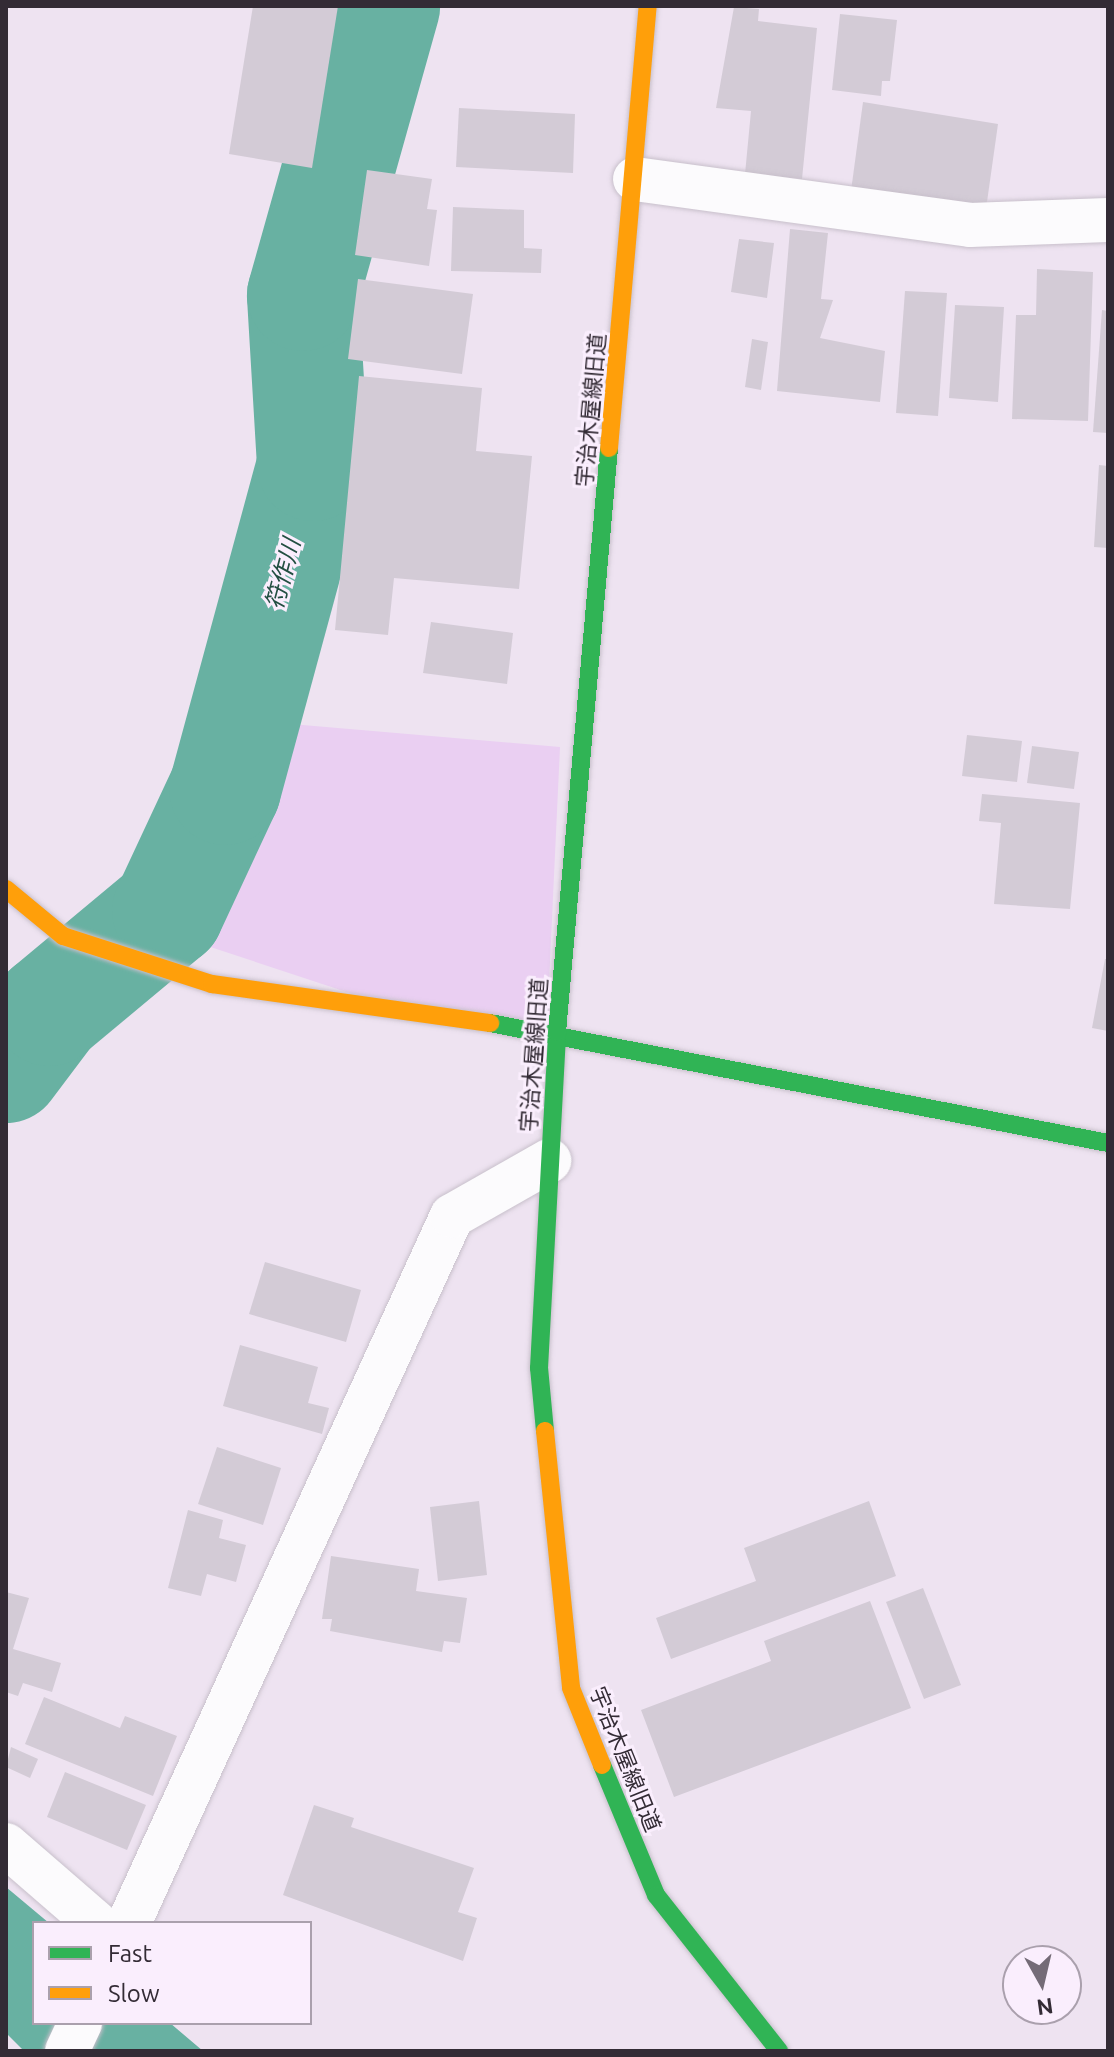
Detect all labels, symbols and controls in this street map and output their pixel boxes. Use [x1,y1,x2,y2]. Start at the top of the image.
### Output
street label: 宇治木屋線旧道 [570,332,610,488]
water label: 符作川 [260,535,306,613]
street label: 宇治木屋線旧道 [514,977,552,1133]
street label: 宇治木屋線旧道 [585,1683,667,1835]
legend [32,1921,312,2025]
text: Fast [108,1940,152,1967]
north arrow [1002,1945,1082,2025]
text: Slow [108,1980,160,2007]
text: N [1035,1994,1055,2021]

